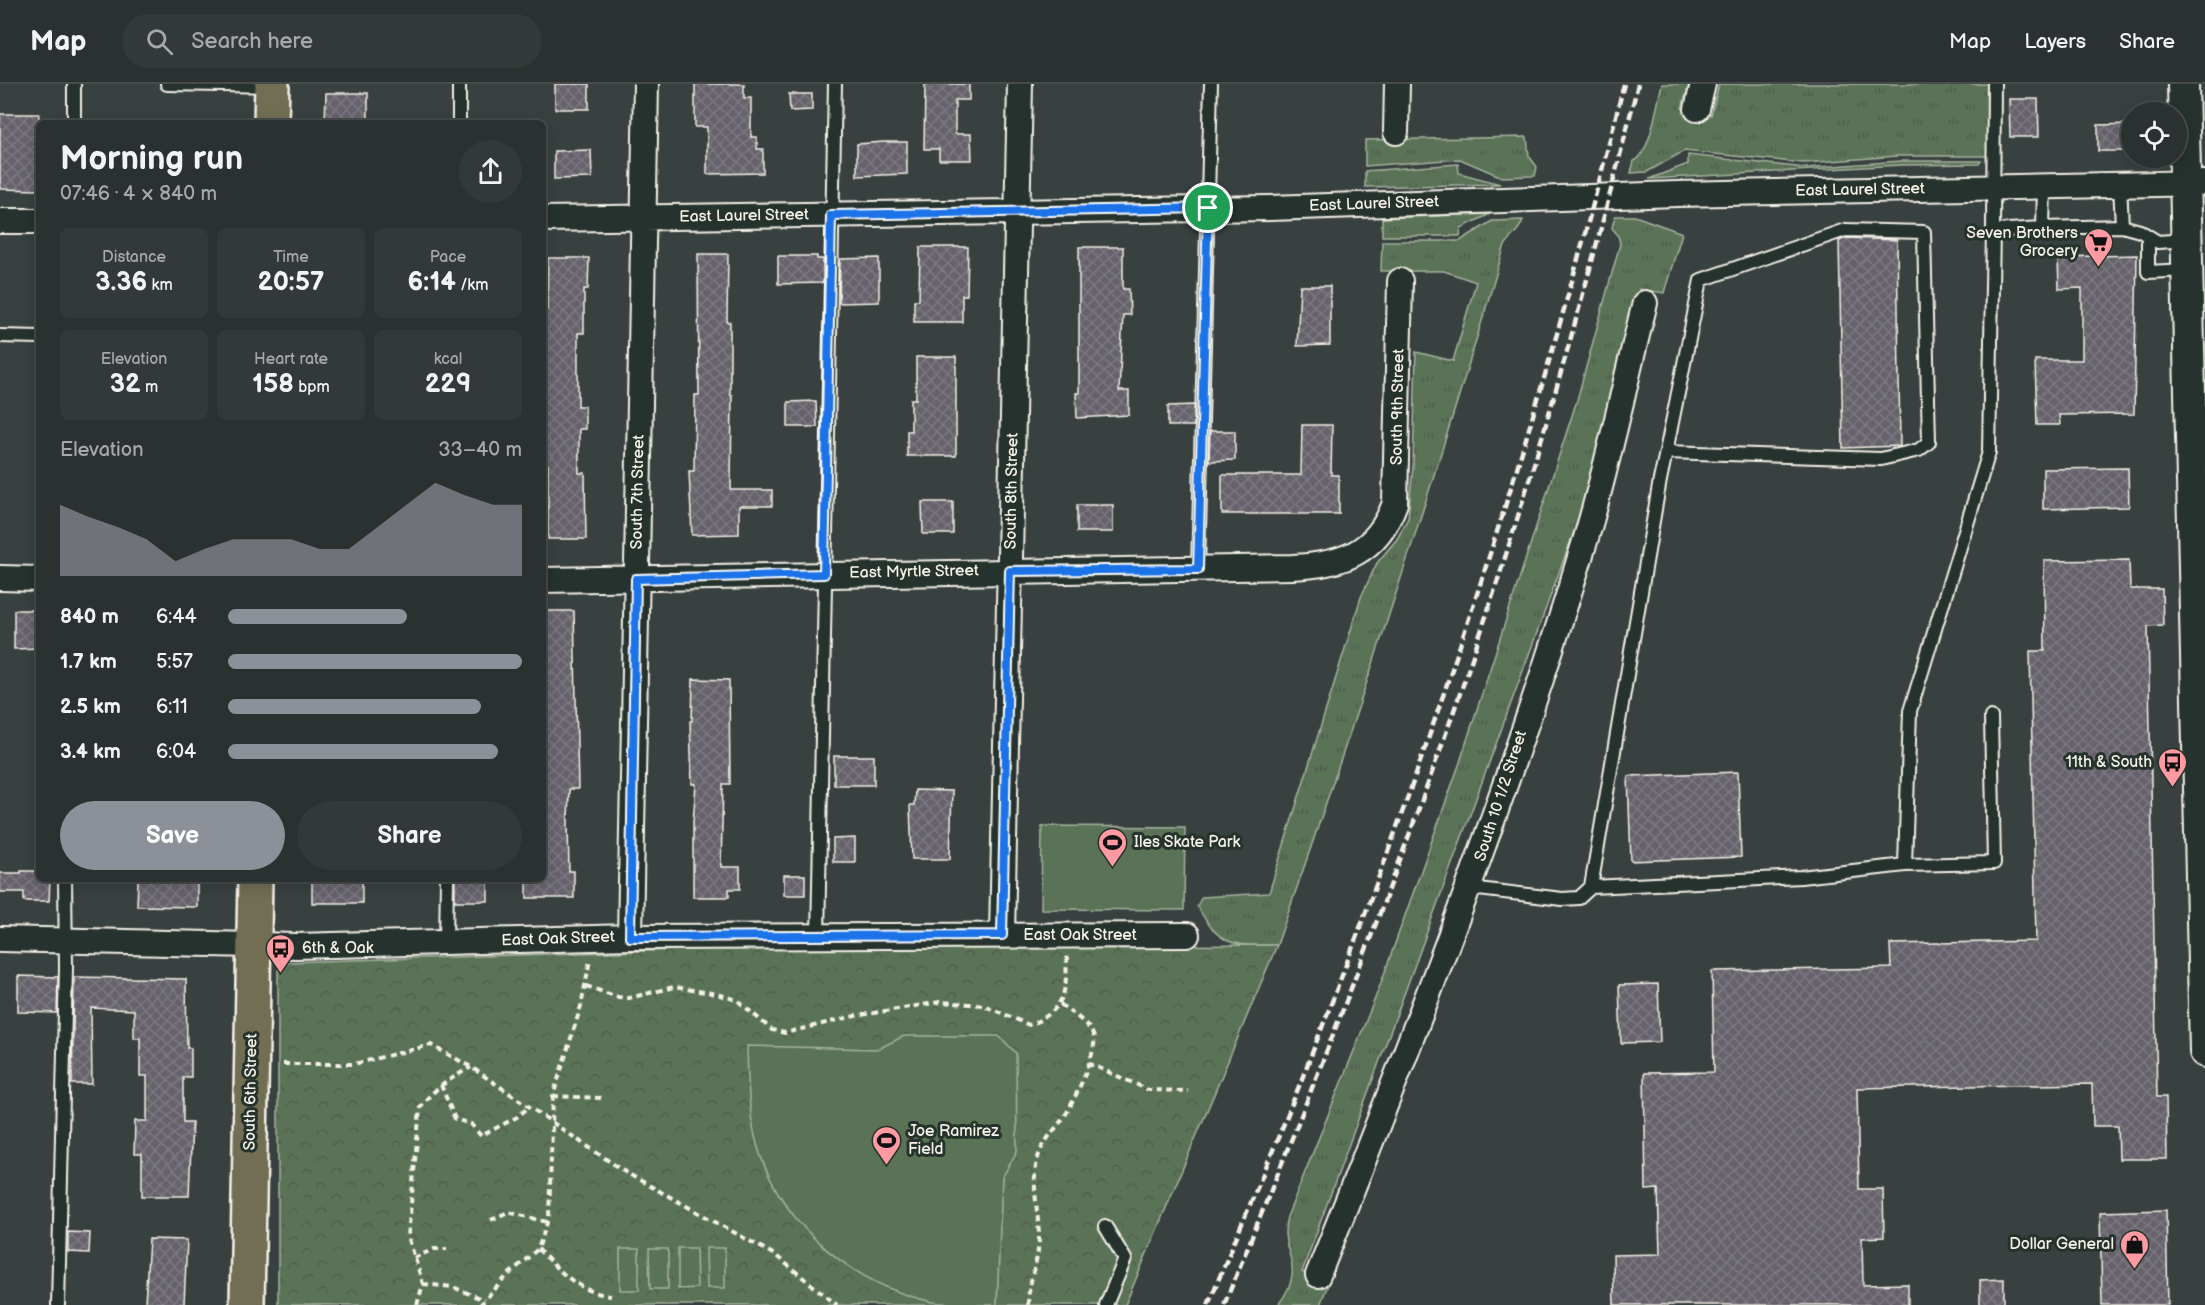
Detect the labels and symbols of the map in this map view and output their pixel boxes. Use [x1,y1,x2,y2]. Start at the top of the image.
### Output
street label: East Laurel Street [1795,179,1925,201]
pin [1182,182,1233,233]
street label: East Laurel Street [1309,192,1439,216]
street label: East Laurel Street [679,205,809,227]
place label: Seven Brothers Grocery [1966,224,2079,261]
supermarket icon: Seven Brothers Grocery [2083,226,2115,268]
street label: South 9th Street [1387,348,1409,465]
street label: South 8th Street [1001,432,1023,549]
street label: South 7th Street [628,434,649,550]
street label: East Myrtle Street [849,561,979,583]
street label: South 10 1/2 Street [1471,728,1531,864]
bus stop icon: 11th & South [2157,746,2189,788]
place label: 11th & South [2066,753,2152,772]
sports icon: Iles Skate Park [1097,826,1129,868]
place label: Iles Skate Park [1134,833,1241,852]
street label: East Oak Street [1023,926,1137,945]
street label: East Oak Street [501,928,615,950]
bus stop icon: 6th & Oak [265,932,297,974]
place label: 6th & Oak [302,939,374,958]
street label: South 6th Street [240,1033,262,1151]
place label: Joe Ramirez Field [908,1122,999,1159]
sports icon: Joe Ramirez Field [871,1124,903,1166]
shop icon: Dollar General [2119,1228,2151,1270]
place label: Dollar General [2009,1235,2114,1254]

